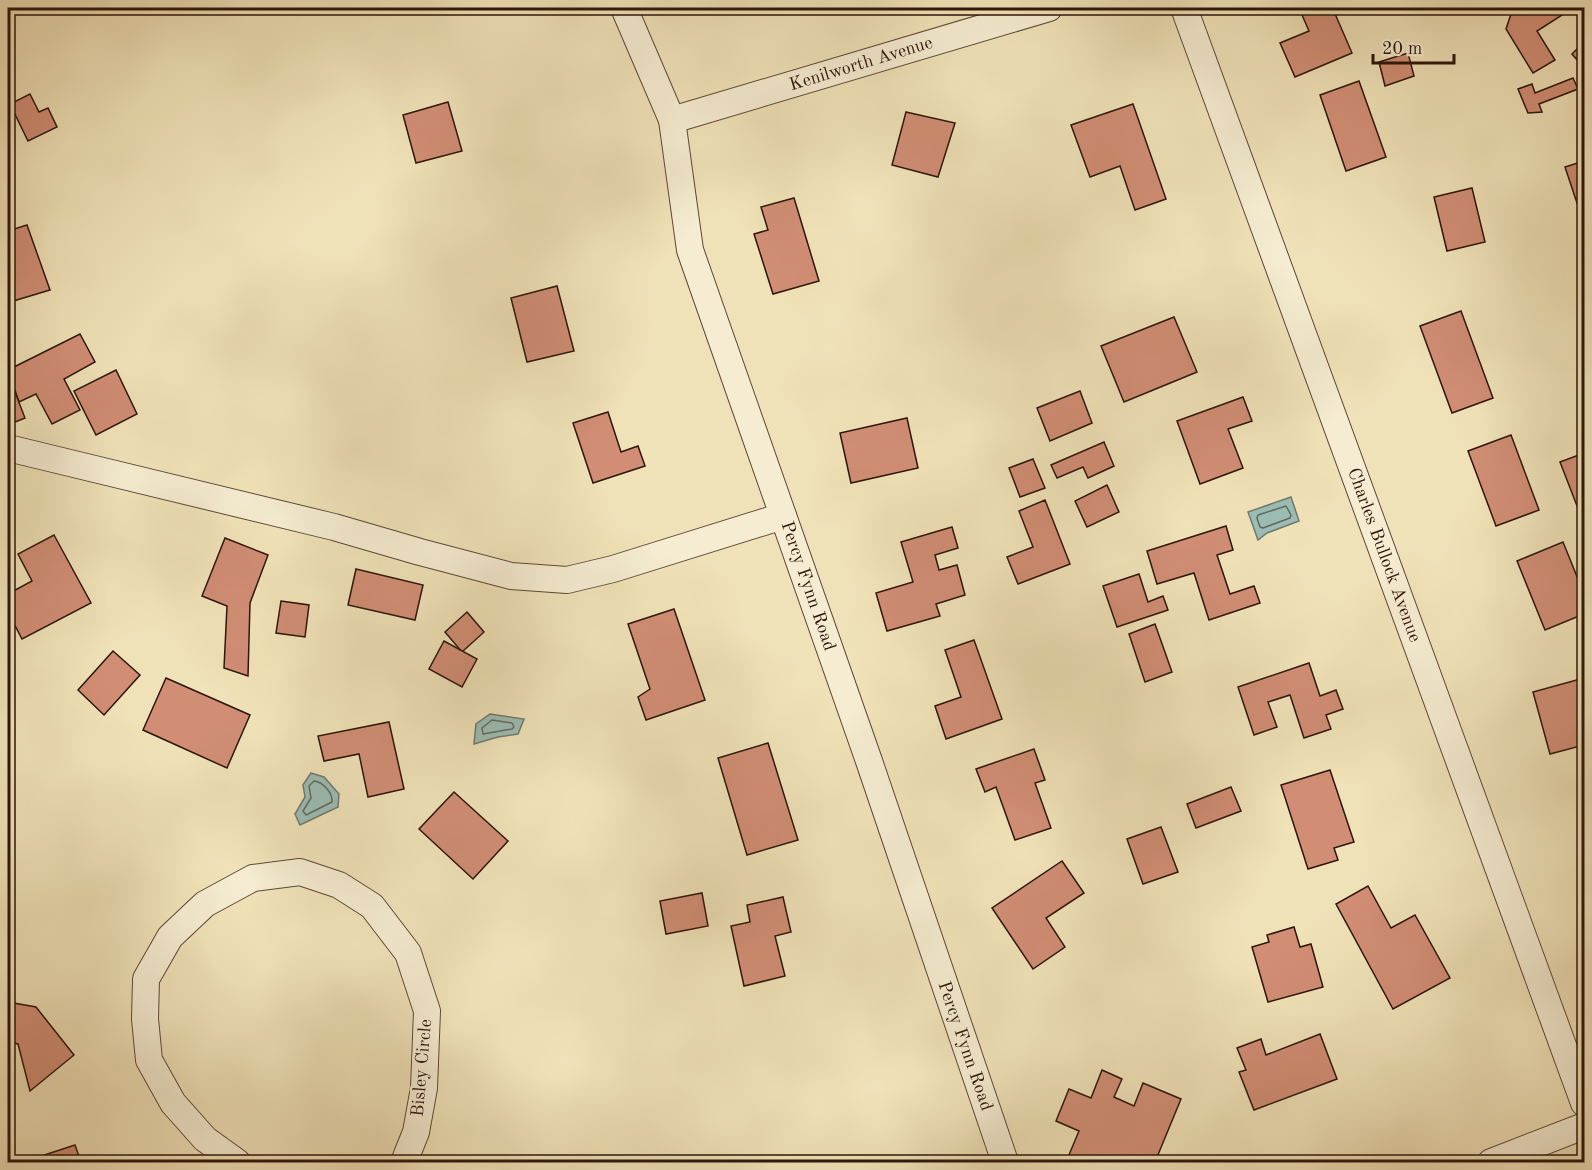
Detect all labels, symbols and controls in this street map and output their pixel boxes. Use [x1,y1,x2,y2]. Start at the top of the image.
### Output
scale bar [1373,27,1454,65]
street label: Kenilworth Avenue [787,34,935,94]
text: 20 m [1382,40,1422,58]
street label: Charles Bullock Avenue [1344,465,1424,645]
street label: Percy Fynn Road [777,519,839,653]
street label: Percy Fynn Road [934,979,996,1113]
street label: Bisley Circle [409,1018,435,1118]

